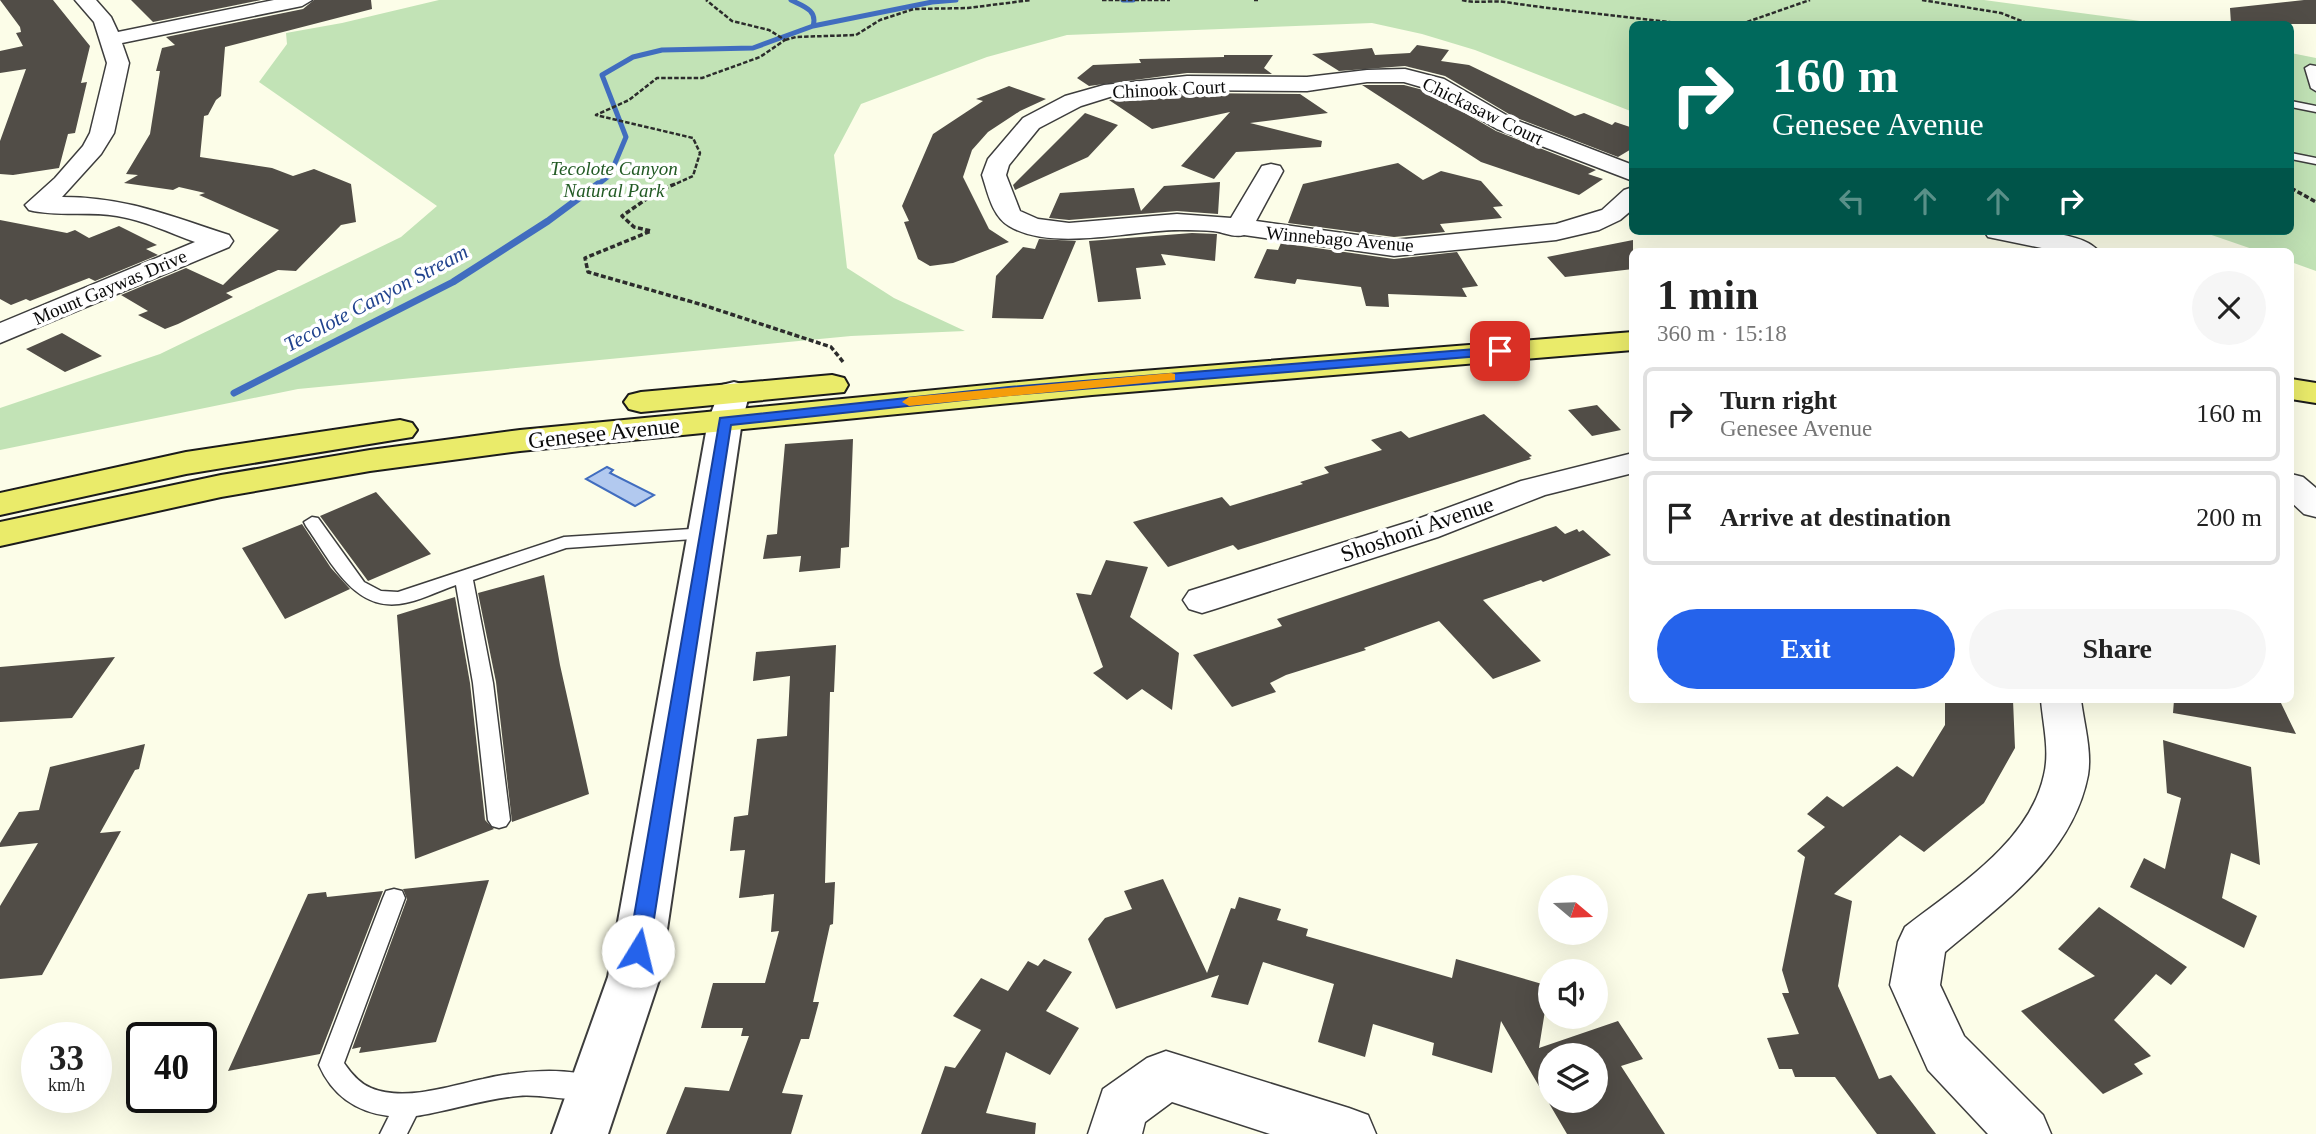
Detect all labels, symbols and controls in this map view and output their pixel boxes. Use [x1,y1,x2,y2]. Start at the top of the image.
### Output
text: 160 m [1772,48,1899,103]
icon: right [1657,49,1748,140]
street label: Chickasaw Court [1419,73,1547,150]
street label: Chinook Court [1112,76,1227,102]
text: Genesee Avenue [1772,106,1984,142]
park label: Tecolote Canyon Natural Park [550,158,678,201]
icon: left [1833,182,1871,220]
icon: ahead [1906,182,1944,220]
icon: ahead [1979,182,2017,220]
icon: right [2052,182,2090,220]
street label: Winnebago Avenue [1265,222,1415,256]
water label: Tecolote Canyon Stream [280,239,472,357]
street label: Mount Gaywas Drive [30,245,190,329]
button: close [2192,271,2266,345]
text: 1 min [1657,272,1759,318]
pin [1470,321,1530,381]
text: 360 m · 15:18 [1657,321,1787,346]
icon: arrive [1481,332,1519,370]
text: Turn right [1720,386,1837,415]
icon: right [1661,395,1699,433]
text: 160 m [2196,399,2262,428]
street label: Genesee Avenue [527,413,681,453]
text: Genesee Avenue [1720,416,1872,441]
street label: Shoshoni Avenue [1337,491,1497,567]
icon: arrive [1661,499,1699,537]
text: Arrive at destination [1720,503,1951,532]
text: 200 m [2196,503,2262,532]
button: Exit [1657,609,1955,689]
button: Share [1969,609,2266,689]
north arrow [1538,875,1608,945]
map controls [1538,875,1608,1113]
position arrow [601,914,675,988]
button: sound [1538,959,1608,1029]
speed limit sign: 40 [126,1022,217,1113]
text: 33 [49,1039,84,1078]
button: layers [1538,1043,1608,1113]
text: km/h [48,1075,85,1095]

